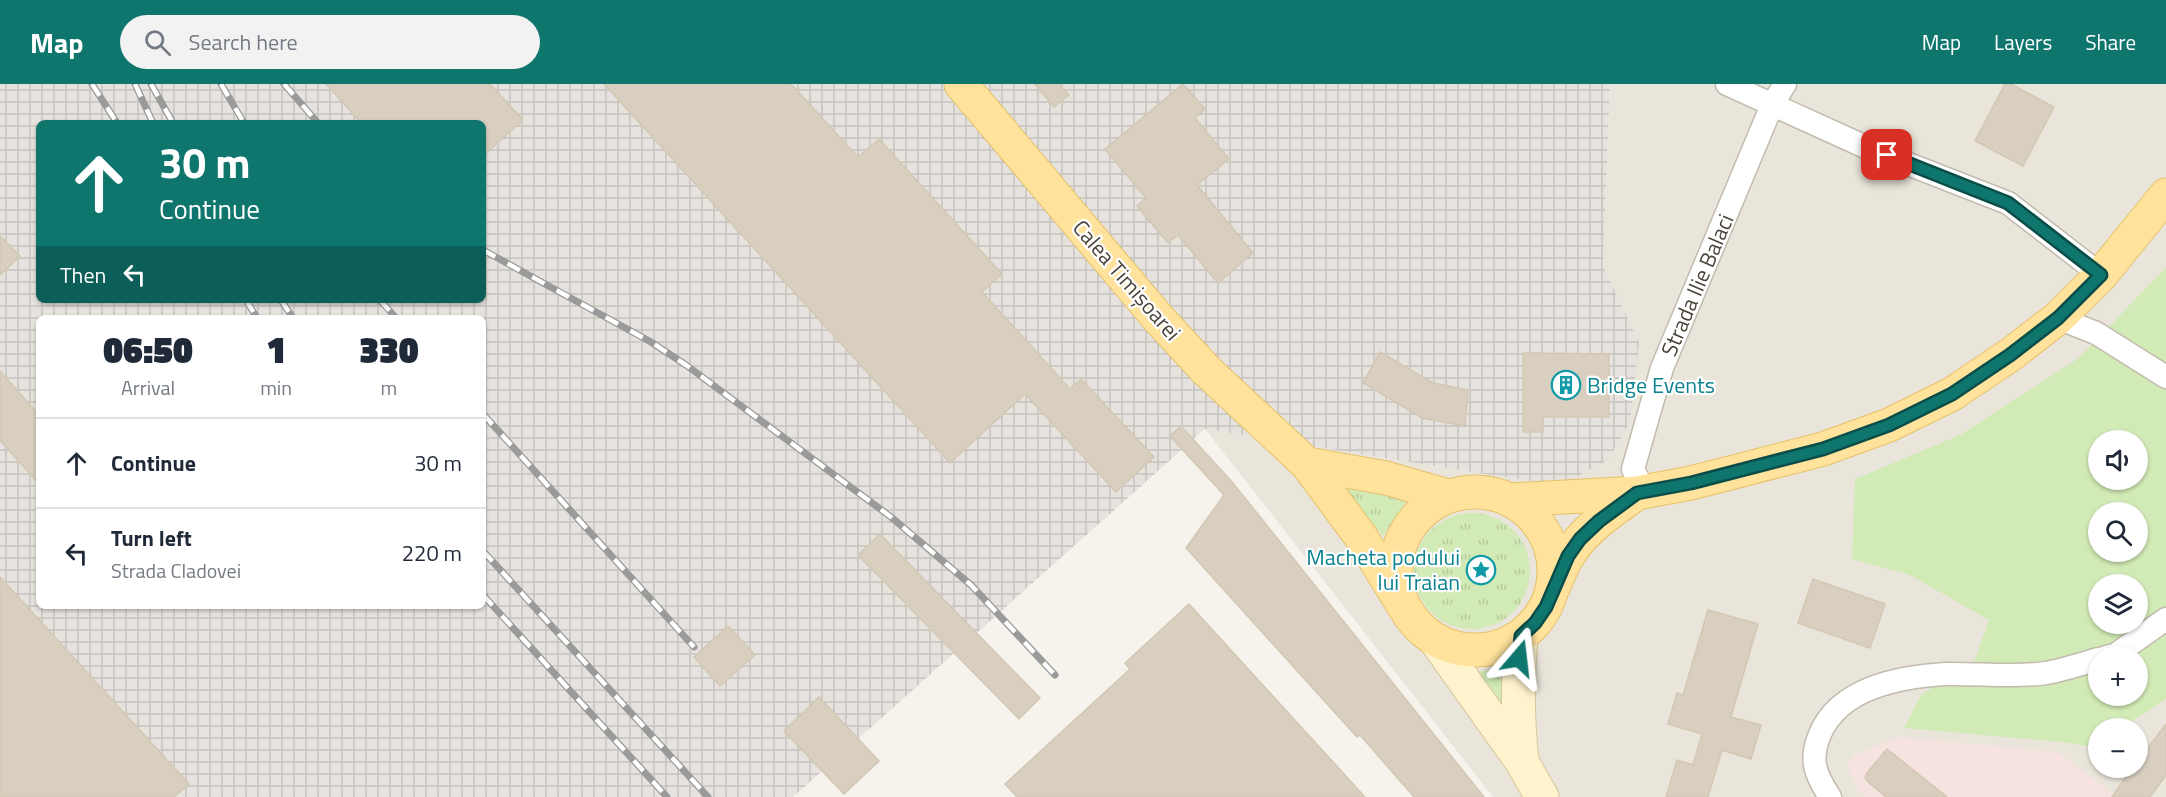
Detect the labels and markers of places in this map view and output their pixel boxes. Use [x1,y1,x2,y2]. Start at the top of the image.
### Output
pin [1861,129,1912,180]
place label: Bridge Events [1587,368,1715,402]
building icon: Bridge Events [1550,369,1582,401]
place label: Macheta podului lui Traian [1306,540,1460,599]
place icon: Macheta podului lui Traian [1465,554,1497,586]

